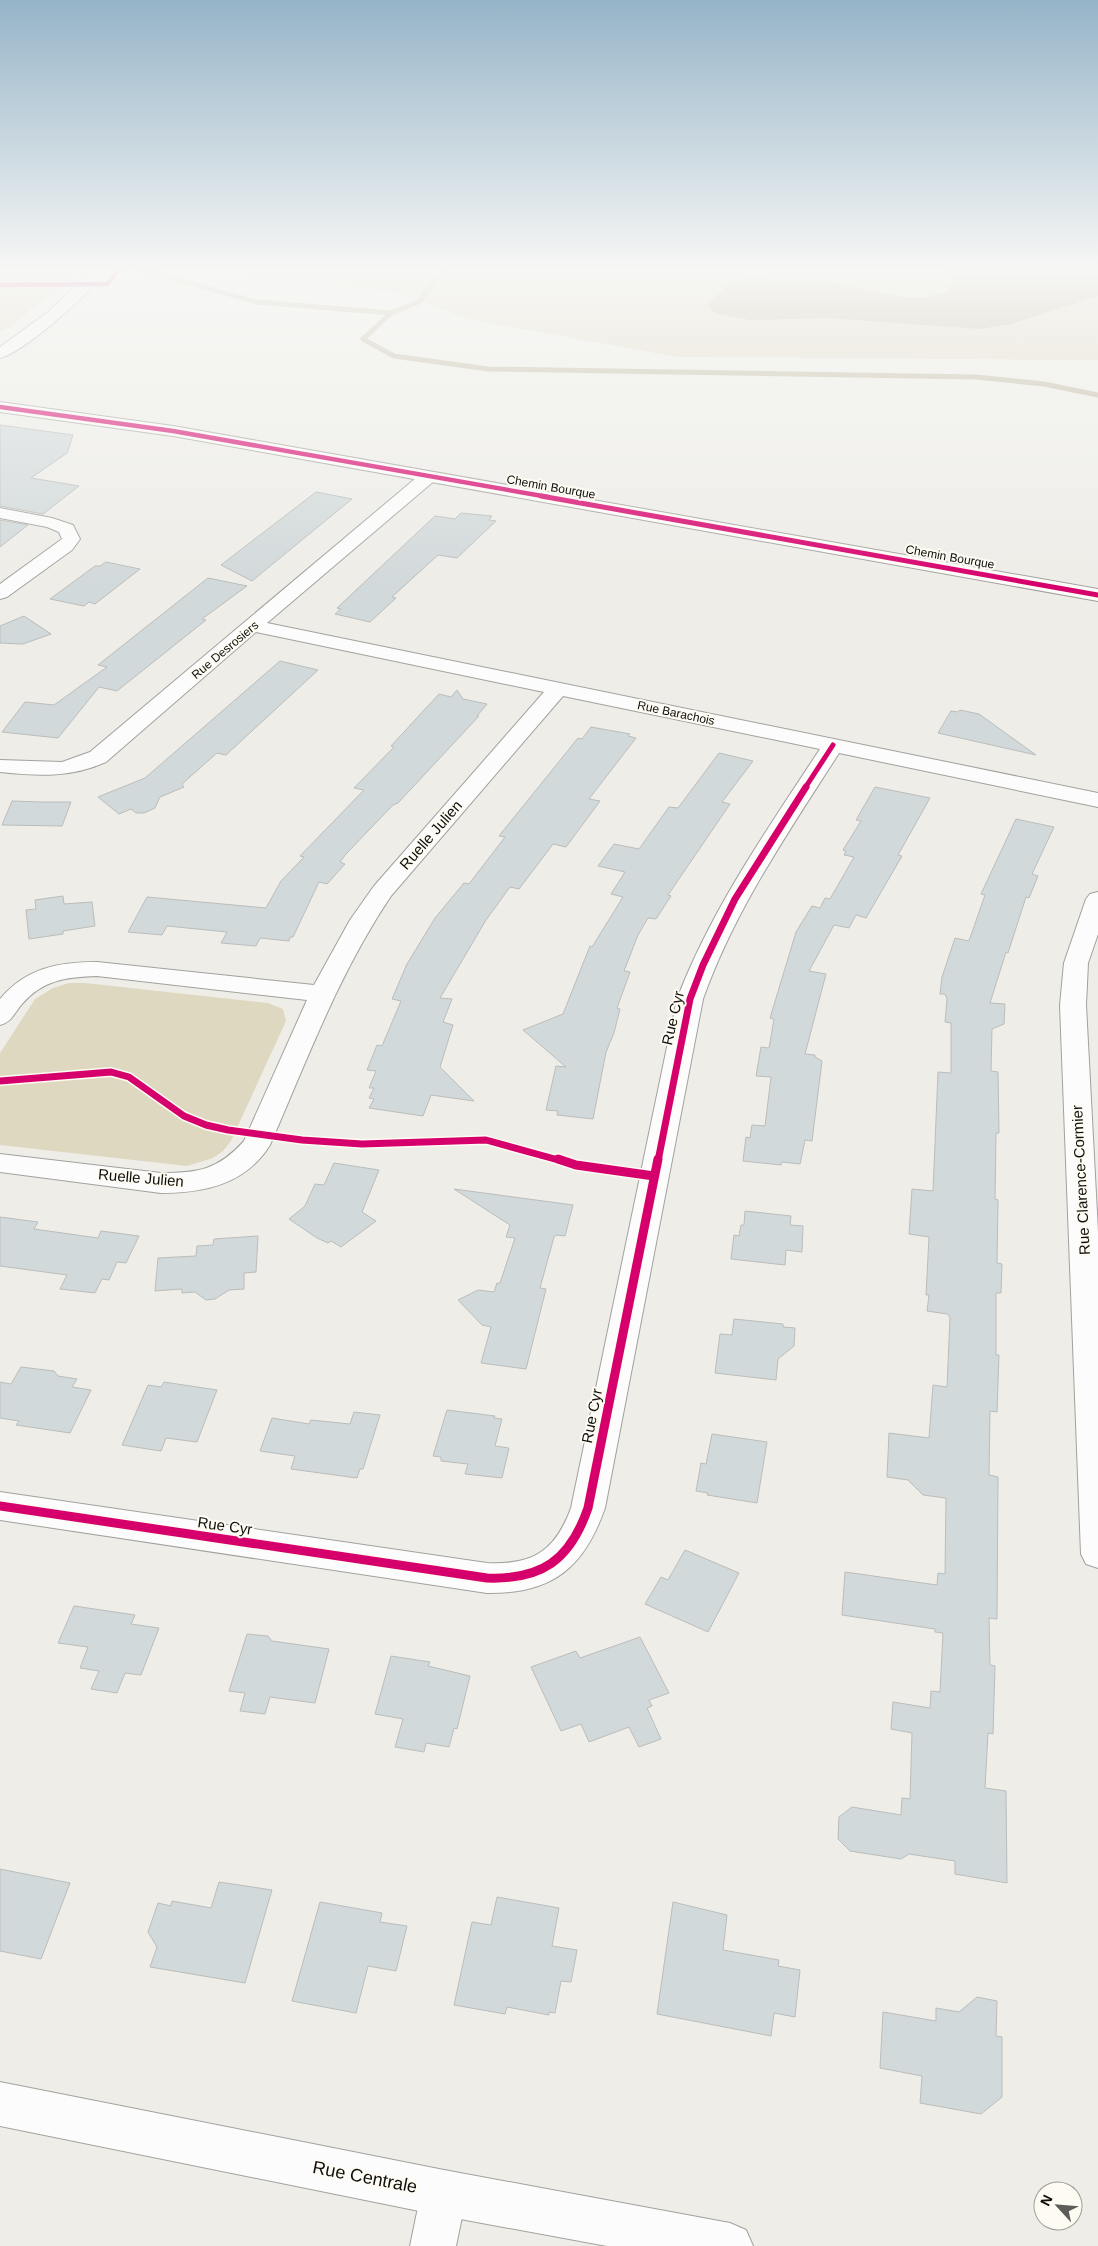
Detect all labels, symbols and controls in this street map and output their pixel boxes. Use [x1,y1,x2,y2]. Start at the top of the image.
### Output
street label: Chemin Bourque [505,472,597,502]
street label: Chemin Bourque [904,542,996,572]
street label: Rue Desrosiers [189,618,261,682]
street label: Rue Barachois [636,698,716,728]
street label: Ruelle Julien [396,797,465,873]
street label: Rue Cyr [658,989,687,1047]
street label: Rue Clarence-Cormier [1068,1105,1093,1255]
street label: Ruelle Julien [98,1165,185,1190]
street label: Rue Cyr [578,1387,605,1445]
street label: Rue Cyr [197,1513,253,1538]
street label: Rue Centrale [311,2157,419,2197]
north arrow [1033,2181,1083,2231]
text: N [1037,2192,1056,2208]

